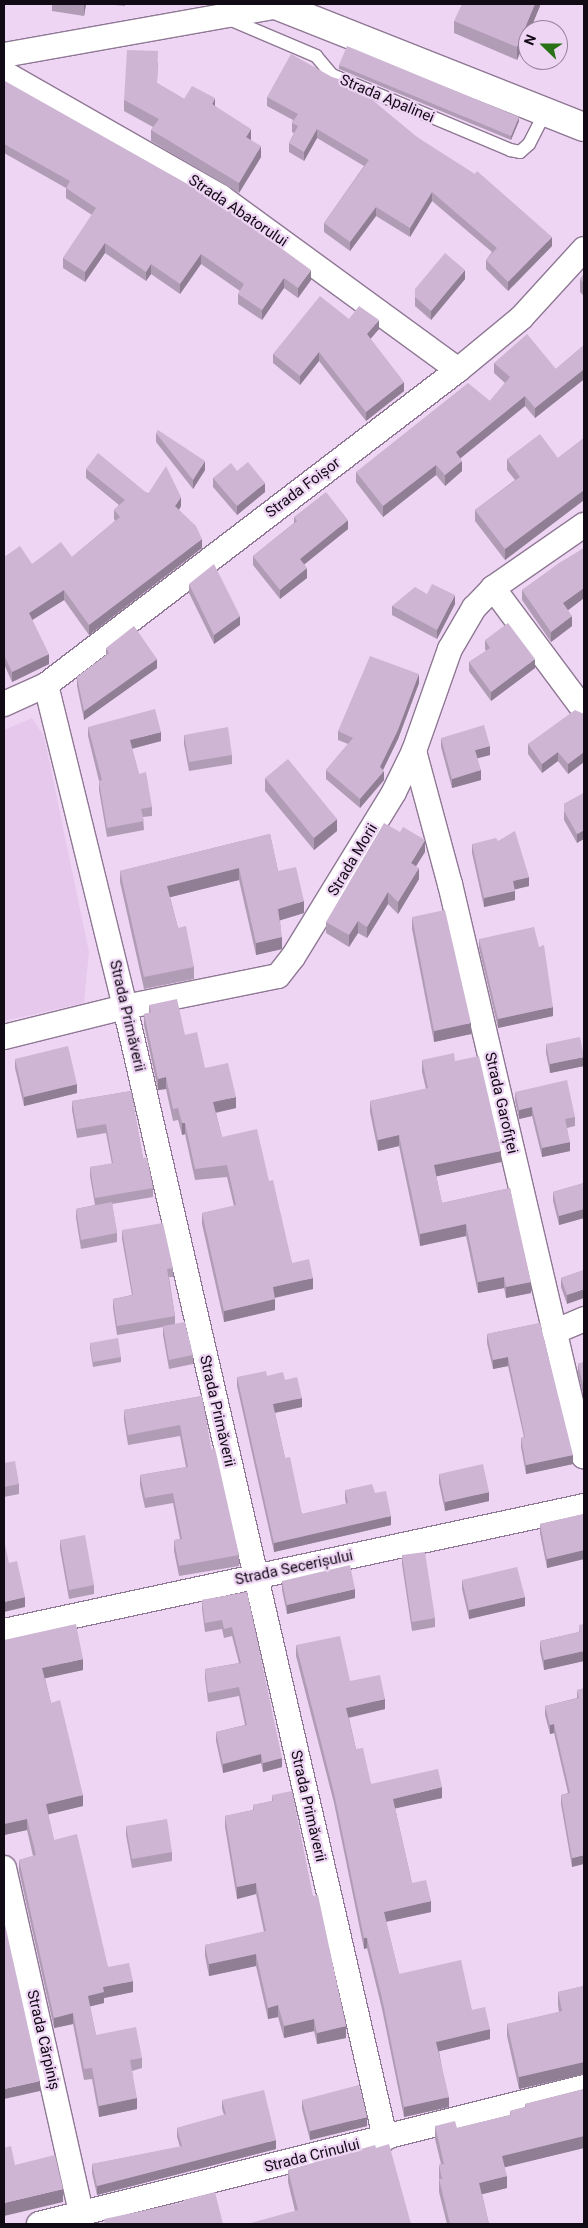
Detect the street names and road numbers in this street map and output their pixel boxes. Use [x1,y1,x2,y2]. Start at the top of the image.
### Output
street label: Strada Apalinei [337,71,437,127]
street label: Strada Abatorului [185,171,291,251]
street label: Strada Foișor [262,454,344,522]
street label: Strada Morii [324,821,382,899]
street label: Strada Primăverii [105,958,149,1074]
street label: Strada Garofiței [481,1050,521,1156]
street label: Strada Primăverii [195,1353,239,1469]
street label: Strada Secerișului [233,1547,355,1589]
street label: Strada Primăverii [286,1748,330,1864]
street label: Strada Cărpiniș [23,1988,63,2092]
street label: Strada Crinului [262,2135,362,2177]

